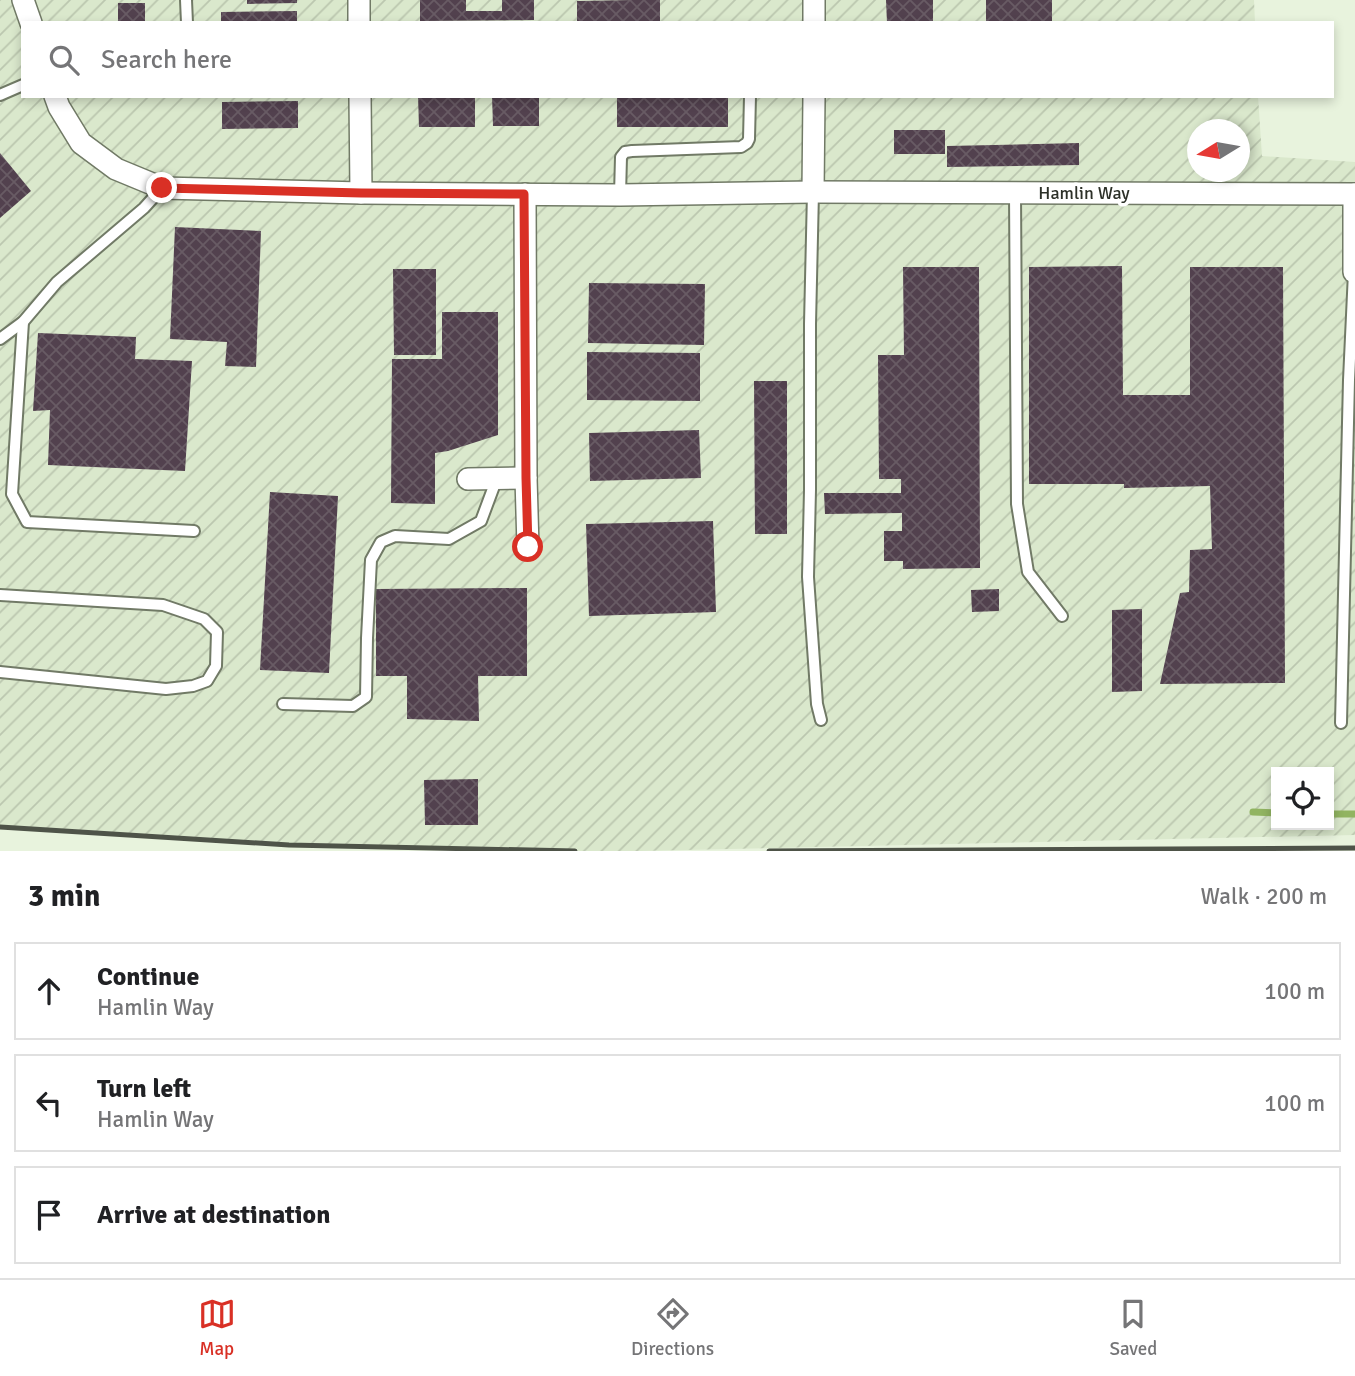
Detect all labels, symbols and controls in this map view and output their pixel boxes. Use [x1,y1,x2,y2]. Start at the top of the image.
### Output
search box [21,21,1334,98]
icon: search [45,41,83,79]
text: Search here [101,44,232,76]
north arrow [1187,119,1250,182]
route end [146,172,177,203]
street label: Hamlin Way [1038,182,1130,204]
route start [512,531,543,562]
map controls [1271,767,1334,830]
button: locate [1271,767,1334,830]
text: 3 min [28,878,100,915]
text: Walk · 200 m [1201,882,1327,911]
text: Continue [97,961,199,993]
icon: ahead [30,972,68,1010]
text: 100 m [1264,977,1325,1006]
text: Hamlin Way [97,993,214,1022]
text: Turn left [97,1073,191,1105]
icon: left [30,1084,68,1122]
text: 100 m [1264,1089,1325,1118]
text: Hamlin Way [97,1105,214,1134]
icon: arrive [30,1196,68,1234]
text: Arrive at destination [97,1199,330,1231]
tab: Map [198,1295,236,1361]
tab: Directions [631,1295,714,1361]
tab: Saved [1109,1295,1157,1361]

